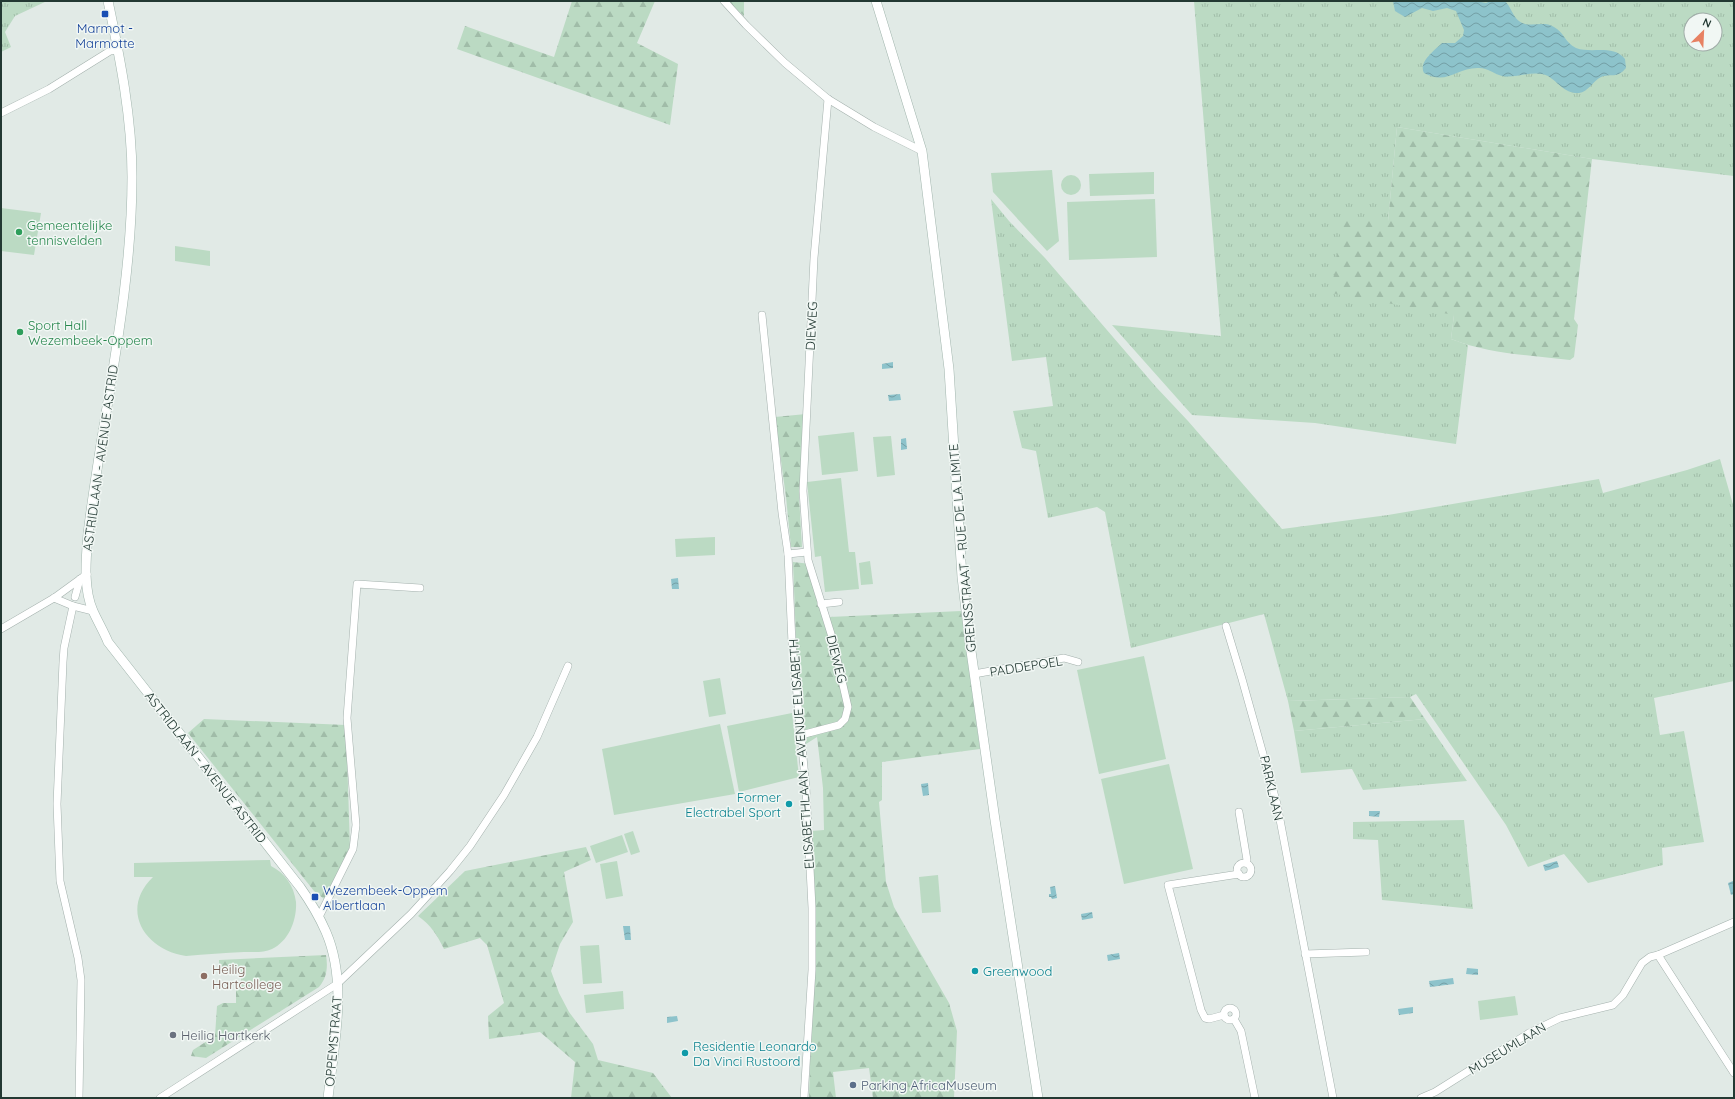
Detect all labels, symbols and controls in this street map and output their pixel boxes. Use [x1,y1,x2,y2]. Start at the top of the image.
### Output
marker: Marmot - Marmotte [100,9,110,19]
north arrow [1683,12,1723,52]
text: N [1701,15,1714,31]
place label: Marmot - Marmotte [75,20,135,51]
place label: Gemeentelijke tennisvelden [27,217,112,248]
marker: Gemeentelijke tennisvelden [14,227,24,237]
street label: DIEWEG [802,301,820,351]
place label: Sport Hall Wezembeek-Oppem [28,317,153,348]
marker: Sport Hall Wezembeek-Oppem [15,327,25,337]
street label: ASTRIDLAAN - AVENUE ASTRID [79,364,121,552]
street label: GRENSSTRAAT - RUE DE LA LIMITE [945,443,979,653]
street label: DIEWEG [823,633,851,685]
street label: ELISABETHLAAN - AVENUE ELISABETH [785,638,817,870]
street label: PADDEPOEL [988,652,1064,680]
street label: ASTRIDLAAN - AVENUE ASTRID [142,688,270,846]
street label: PARKLAAN [1257,754,1287,822]
place label: Former Electrabel Sport [685,789,781,820]
marker: Former Electrabel Sport [784,799,794,809]
place label: Wezembeek-Oppem Albertlaan [323,882,448,913]
marker: Wezembeek-Oppem Albertlaan [310,892,320,902]
place label: Heilig Hartcollege [212,961,282,992]
place label: Greenwood [983,963,1052,979]
marker: Greenwood [970,966,980,976]
marker: Heilig Hartcollege [199,971,209,981]
street label: OPPEMSTRAAT [321,995,345,1087]
street label: MUSEUMLAAN [1465,1019,1549,1077]
place label: Heilig Hartkerk [181,1027,271,1043]
marker: Heilig Hartkerk [168,1030,178,1040]
place label: Residentie Leonardo Da Vinci Rustoord [693,1038,817,1069]
marker: Residentie Leonardo Da Vinci Rustoord [680,1048,690,1058]
place label: Parking AfricaMuseum [861,1077,997,1093]
marker: Parking AfricaMuseum [848,1080,858,1090]

